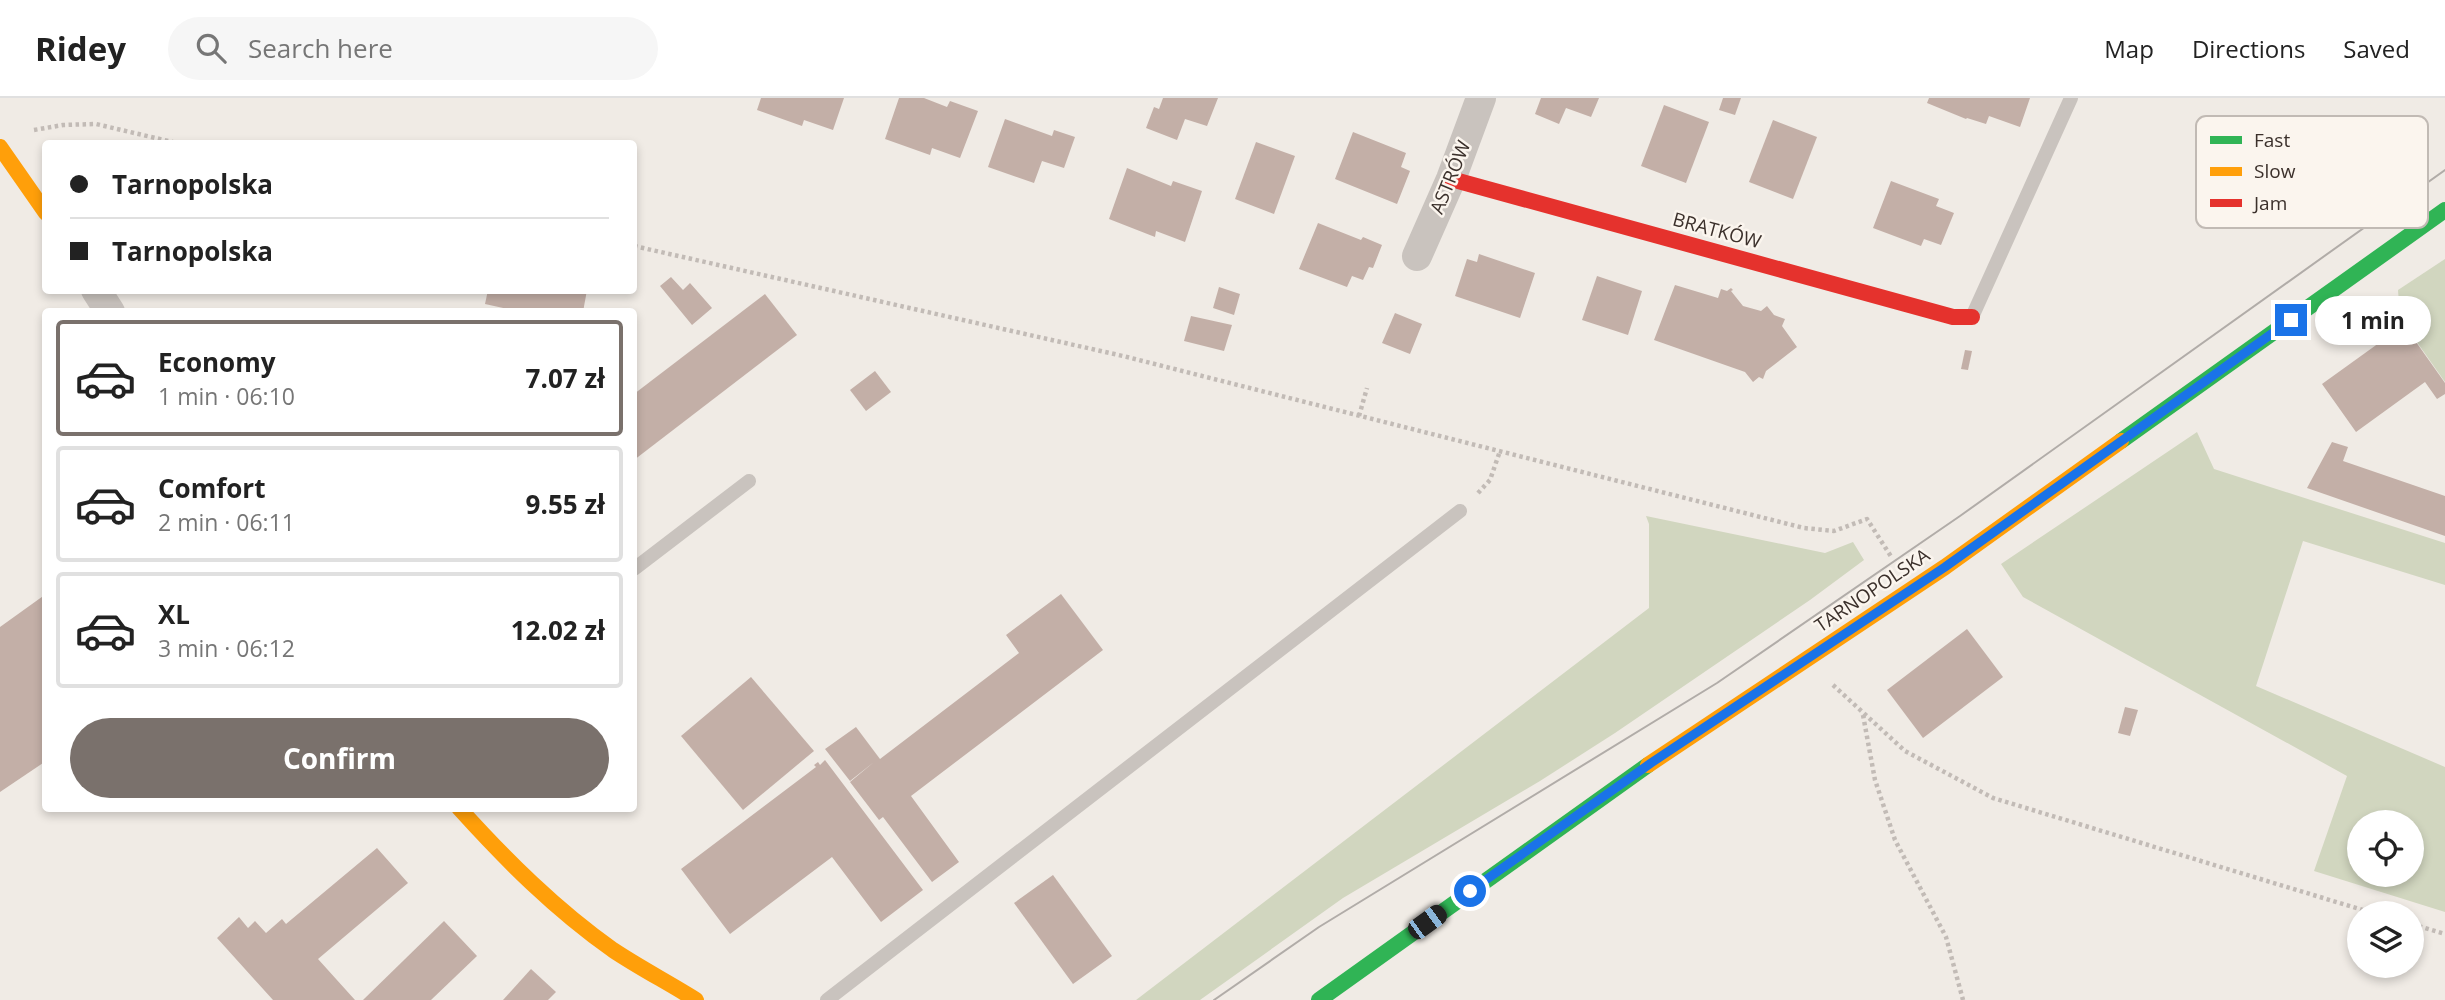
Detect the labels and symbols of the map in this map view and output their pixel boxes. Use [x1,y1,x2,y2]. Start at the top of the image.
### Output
legend [2196,116,2428,228]
text: Fast [2254,127,2290,153]
street label: ASTRÓW [1424,136,1477,218]
text: Slow [2254,158,2296,184]
text: Jam [2252,190,2287,216]
street label: BRATKÓW [1670,206,1764,254]
callout: 1 min [2316,296,2431,344]
route end [2275,304,2307,336]
street label: TARNOPOLSKA [1809,542,1935,638]
route start [1454,875,1486,907]
car [1404,901,1451,943]

